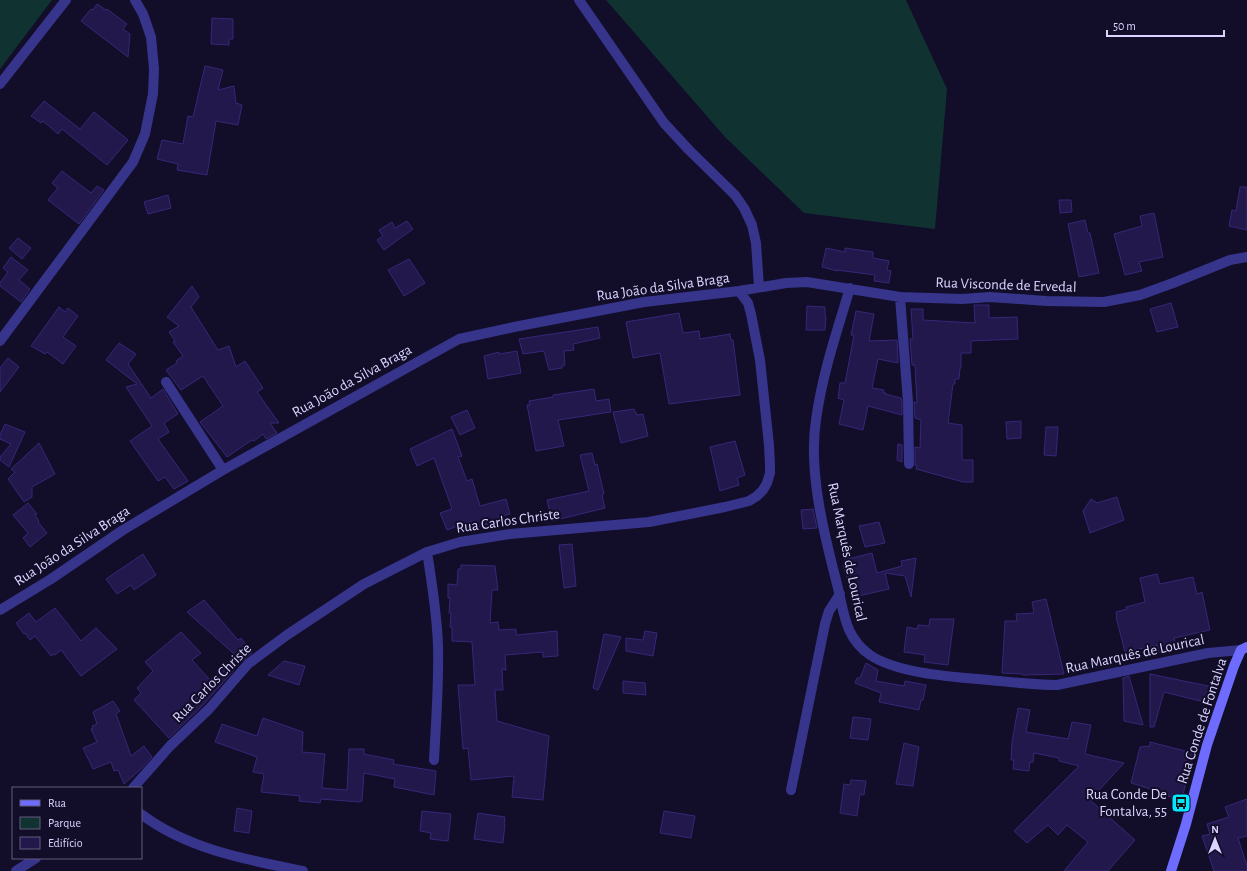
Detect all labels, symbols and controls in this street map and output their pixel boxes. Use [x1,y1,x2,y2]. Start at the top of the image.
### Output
scale bar [1107,12,1224,38]
text: 50 m [1113,20,1136,32]
street label: Rua João da Silva Braga [595,270,731,304]
street label: Rua Visconde de Ervedal [935,275,1077,295]
street label: Rua João da Silva Braga [290,342,414,420]
street label: Rua Marquês de Lourical [825,481,869,623]
street label: Rua João da Silva Braga [12,503,132,589]
street label: Rua Carlos Christe [455,506,561,536]
street label: Rua Marquês de Lourical [1064,632,1206,676]
street label: Rua Carlos Christe [170,641,254,725]
street label: Rua Conde de Fontalva [1175,656,1229,786]
legend [12,787,142,859]
place label: Rua Conde De Fontalva, 55 [1086,787,1167,819]
bus stop icon: Rua Conde De Fontalva, 55 [1170,792,1192,814]
text: Rua [48,797,67,809]
text: Parque [48,817,81,829]
north arrow [1195,819,1235,859]
text: N [1211,824,1219,835]
text: Edifício [48,837,83,849]

